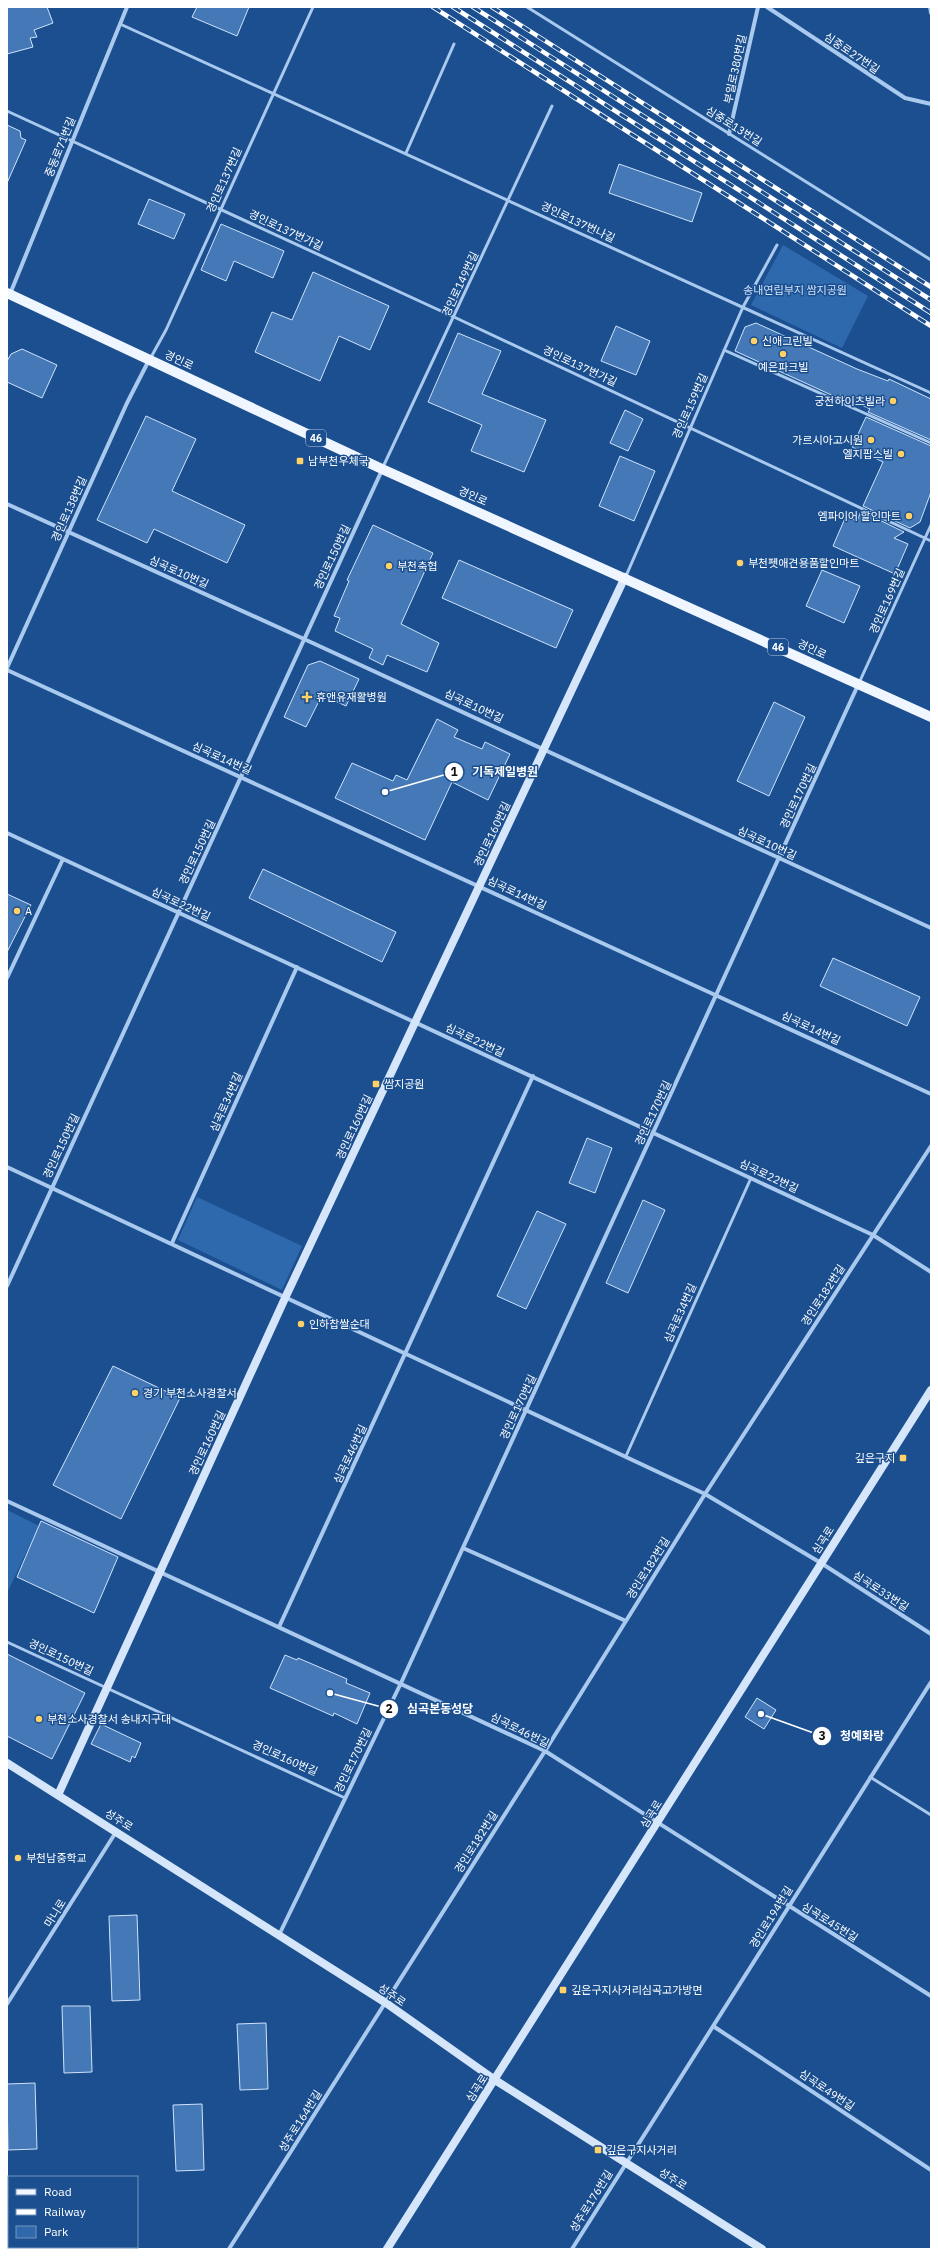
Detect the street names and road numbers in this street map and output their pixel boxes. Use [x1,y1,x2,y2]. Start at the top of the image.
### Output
street label: 심중로27번길 [822,29,882,77]
street label: 부일로380번길 [721,33,749,105]
street label: 심중로13번길 [703,103,765,149]
street label: 중동로71번길 [42,115,78,179]
street label: 경인로137번길 [203,145,245,215]
street label: 경인로137번나길 [539,199,617,245]
street label: 경인로137번가길 [247,207,325,253]
street label: 경인로149번길 [439,249,481,319]
street label: 경인로137번가길 [541,343,619,389]
street label: 경인로 [162,347,196,373]
street label: 경인로159번길 [669,371,711,441]
road number: 46 [306,430,326,446]
street label: 경인로138번길 [48,474,90,544]
street label: 경인로 [456,483,490,509]
street label: 경인로150번길 [311,522,353,592]
street label: 심곡로10번길 [147,553,211,591]
street label: 경인로169번길 [866,566,908,636]
street label: 경인로 [795,636,829,662]
road number: 46 [768,639,788,655]
street label: 심곡로10번길 [442,686,506,726]
street label: 심곡로14번길 [190,739,254,777]
street label: 경인로170번길 [777,761,819,831]
street label: 경인로160번길 [471,799,513,869]
street label: 경인로150번길 [176,817,218,887]
street label: 심곡로10번길 [735,823,799,863]
street label: 심곡로14번길 [485,873,549,913]
street label: 심곡로22번길 [149,884,213,924]
street label: 심곡로14번길 [779,1008,843,1048]
street label: 심곡로22번길 [443,1020,507,1060]
street label: 심곡로34번길 [207,1070,245,1134]
street label: 경인로170번길 [632,1078,674,1148]
street label: 경인로160번길 [333,1092,375,1162]
street label: 경인로150번길 [40,1111,82,1181]
street label: 심곡로22번길 [737,1156,801,1196]
street label: 경인로182번길 [798,1262,848,1328]
street label: 심곡로34번길 [661,1281,699,1345]
street label: 경인로170번길 [497,1372,539,1442]
street label: 경인로160번길 [186,1408,228,1478]
street label: 심곡로46번길 [330,1422,370,1486]
street label: 심곡로 [809,1523,837,1557]
street label: 경인로182번길 [623,1534,673,1602]
street label: 심곡로33번길 [850,1568,912,1614]
street label: 경인로150번길 [26,1636,96,1678]
street label: 심곡로46번길 [488,1710,552,1750]
street label: 경인로170번길 [331,1725,375,1795]
street label: 경인로160번길 [250,1737,320,1779]
street label: 심곡로 [637,1797,665,1831]
street label: 성주로 [102,1806,136,1834]
street label: 경인로182번길 [451,1808,501,1876]
street label: 경인로194번길 [746,1883,796,1951]
street label: 마니로 [41,1896,69,1930]
street label: 심곡로45번길 [799,1899,861,1945]
street label: 성주로 [375,1981,409,2009]
street label: 심곡로49번길 [797,2066,857,2114]
street label: 심곡로 [463,2071,491,2105]
street label: 성주로164번길 [275,2087,325,2155]
street label: 성주로 [656,2165,690,2193]
street label: 성주로176번길 [566,2167,616,2235]

